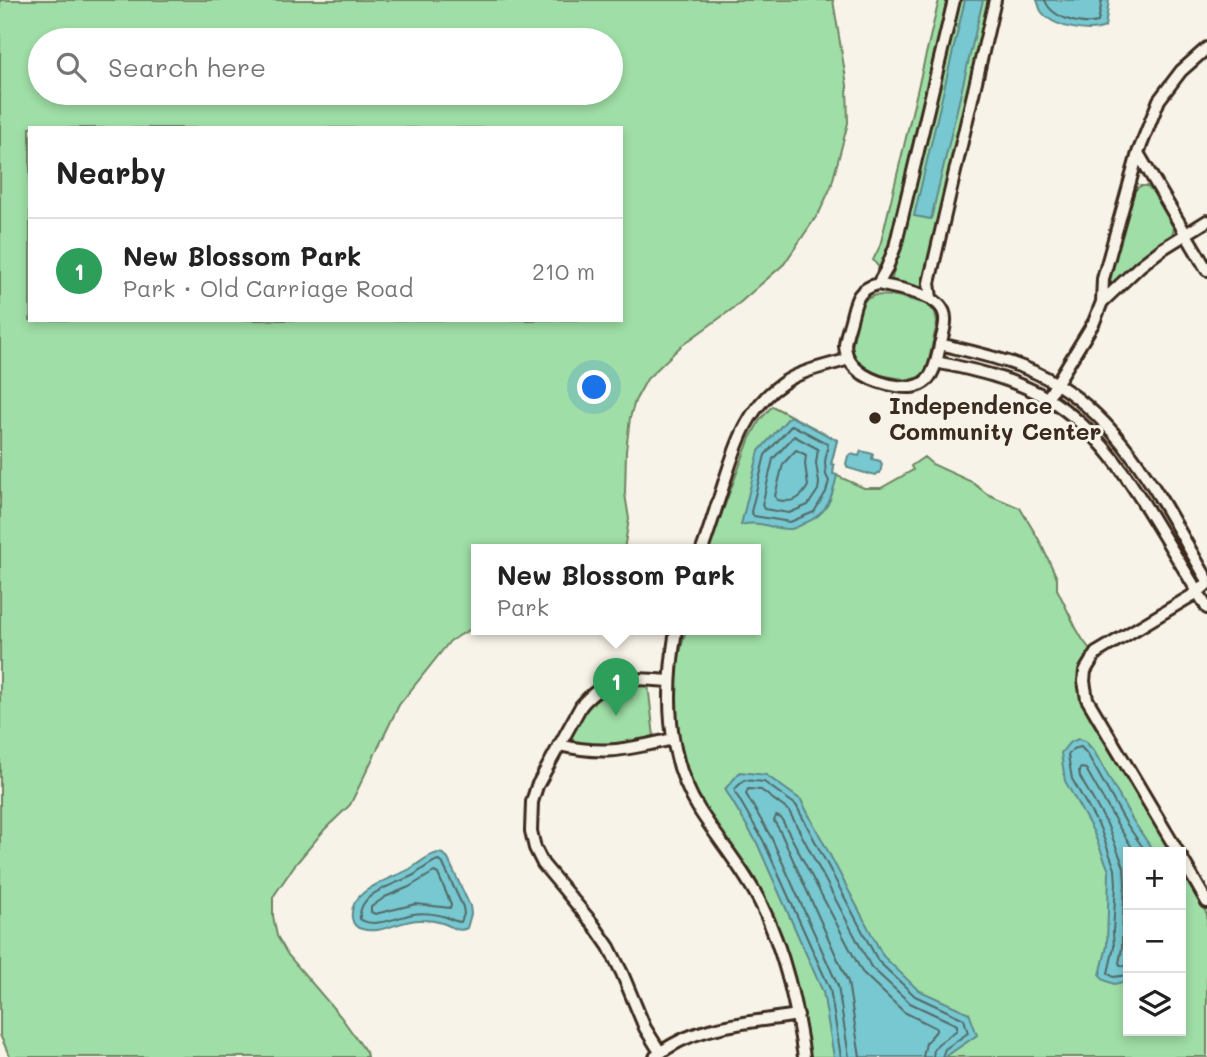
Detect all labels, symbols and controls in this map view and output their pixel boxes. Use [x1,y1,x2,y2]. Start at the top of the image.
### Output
search box [28,28,623,105]
icon: search [52,48,90,86]
text: Search here [108,50,266,84]
text: Nearby [56,152,166,192]
text: New Blossom Park [123,239,361,273]
text: 1 [74,256,84,286]
text: 210 m [532,256,595,286]
text: Park · Old Carriage Road [123,273,413,303]
your location [577,370,611,404]
place label: Independence Community Center [889,390,1102,446]
marker: Independence Community Center [867,410,883,426]
popup [471,544,761,635]
text: New Blossom Park [497,558,735,592]
text: Park [497,592,549,622]
pin: 1 [593,658,639,716]
map controls [1123,847,1186,1036]
button: + [1123,847,1186,910]
button: − [1123,910,1186,973]
button: layers [1123,973,1186,1036]

